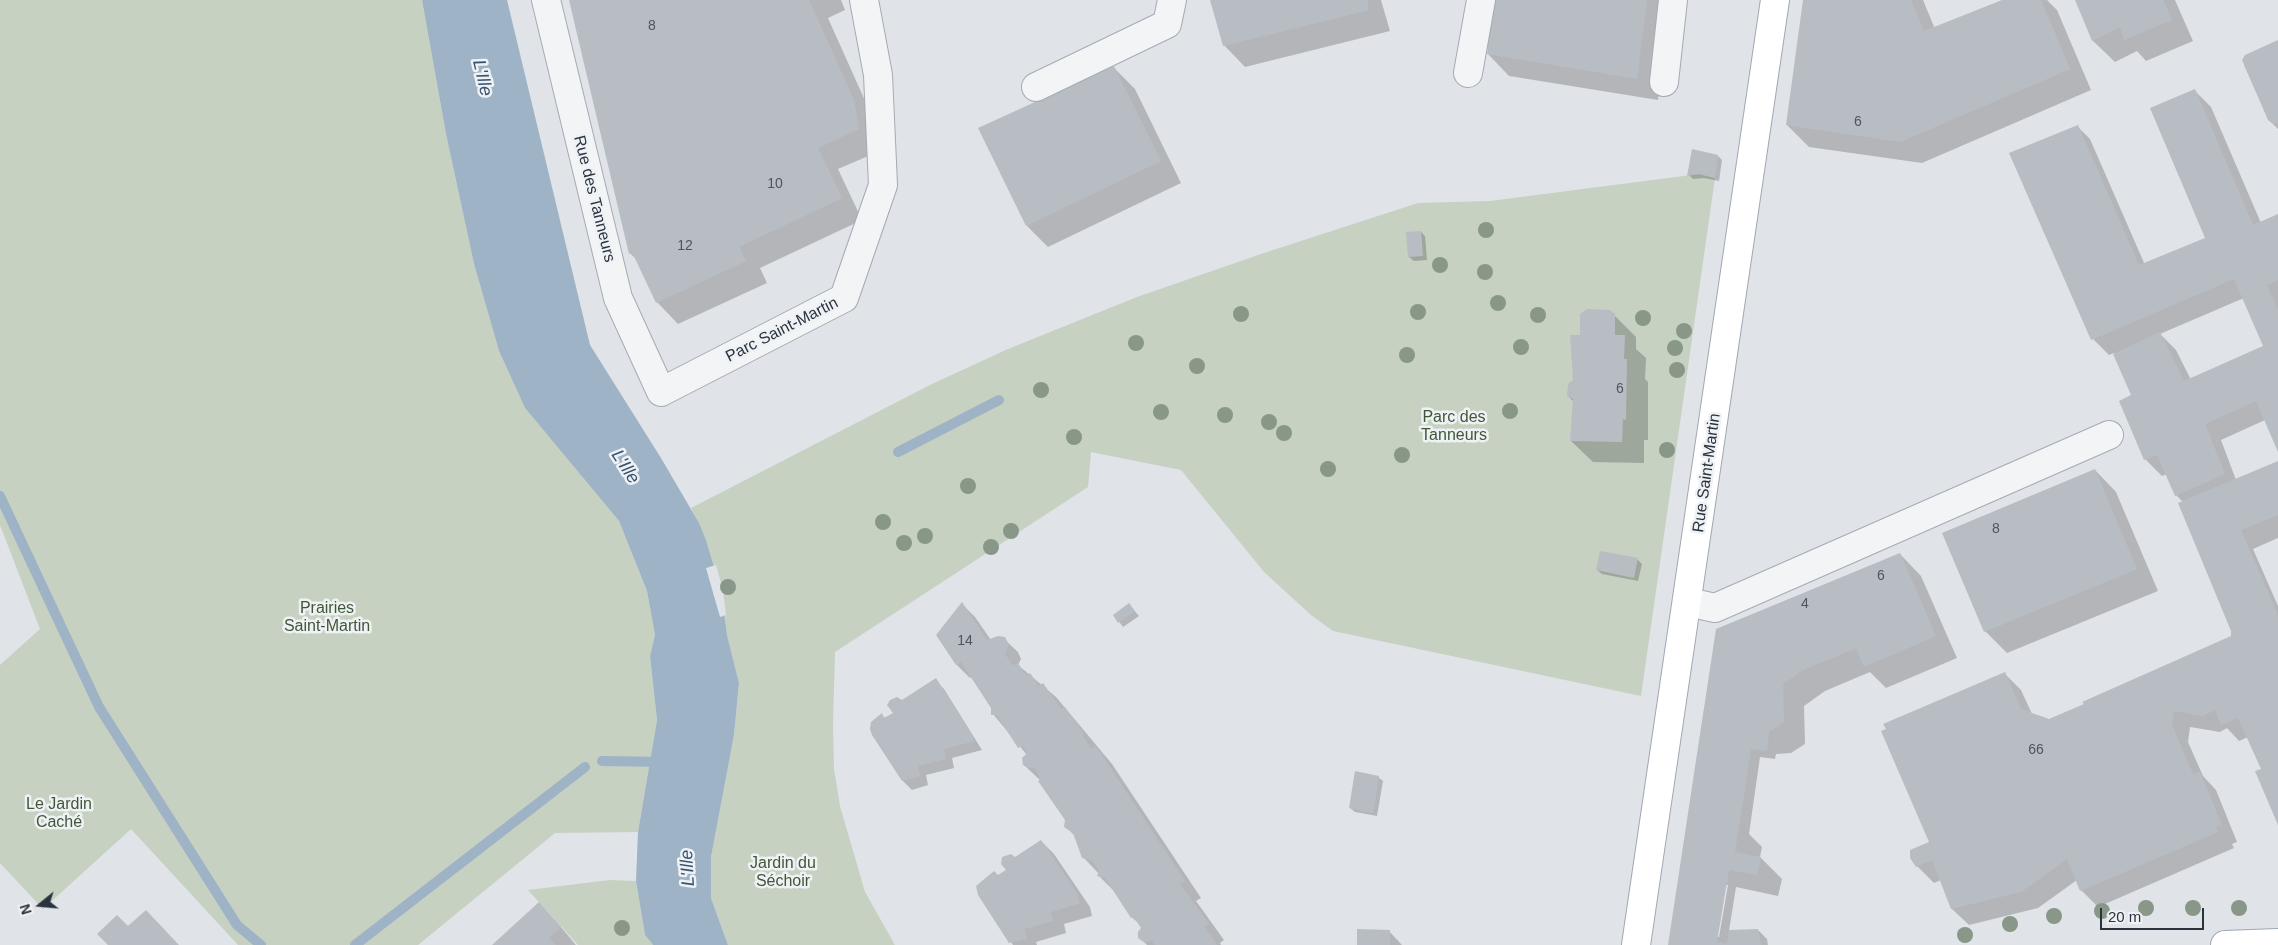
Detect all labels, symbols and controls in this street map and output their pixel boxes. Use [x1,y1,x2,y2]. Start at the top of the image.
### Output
house number: 8 [648,18,656,34]
water label: L'Ille [467,58,497,98]
house number: 6 [1854,114,1862,130]
street label: Rue des Tanneurs [569,134,619,264]
house number: 10 [767,176,783,192]
house number: 12 [677,238,693,254]
street label: Parc Saint-Martin [723,293,841,367]
house number: 6 [1616,381,1624,397]
park label: Parc des Tanneurs [1421,408,1487,446]
street label: Rue Saint-Martin [1689,412,1725,534]
water label: L'Ille [606,446,644,488]
house number: 8 [1992,521,2000,537]
house number: 6 [1877,568,1885,584]
house number: 4 [1801,596,1809,612]
park label: Prairies Saint-Martin [284,599,370,637]
house number: 14 [957,633,973,649]
house number: 66 [2028,742,2044,758]
park label: Le Jardin Caché [26,795,92,833]
water label: L'Ille [676,849,700,887]
park label: Jardin du Séchoir [750,854,816,892]
north arrow [15,880,65,930]
scale bar [2103,898,2207,930]
text: N [17,902,35,917]
text: 20 m [2108,908,2141,925]

